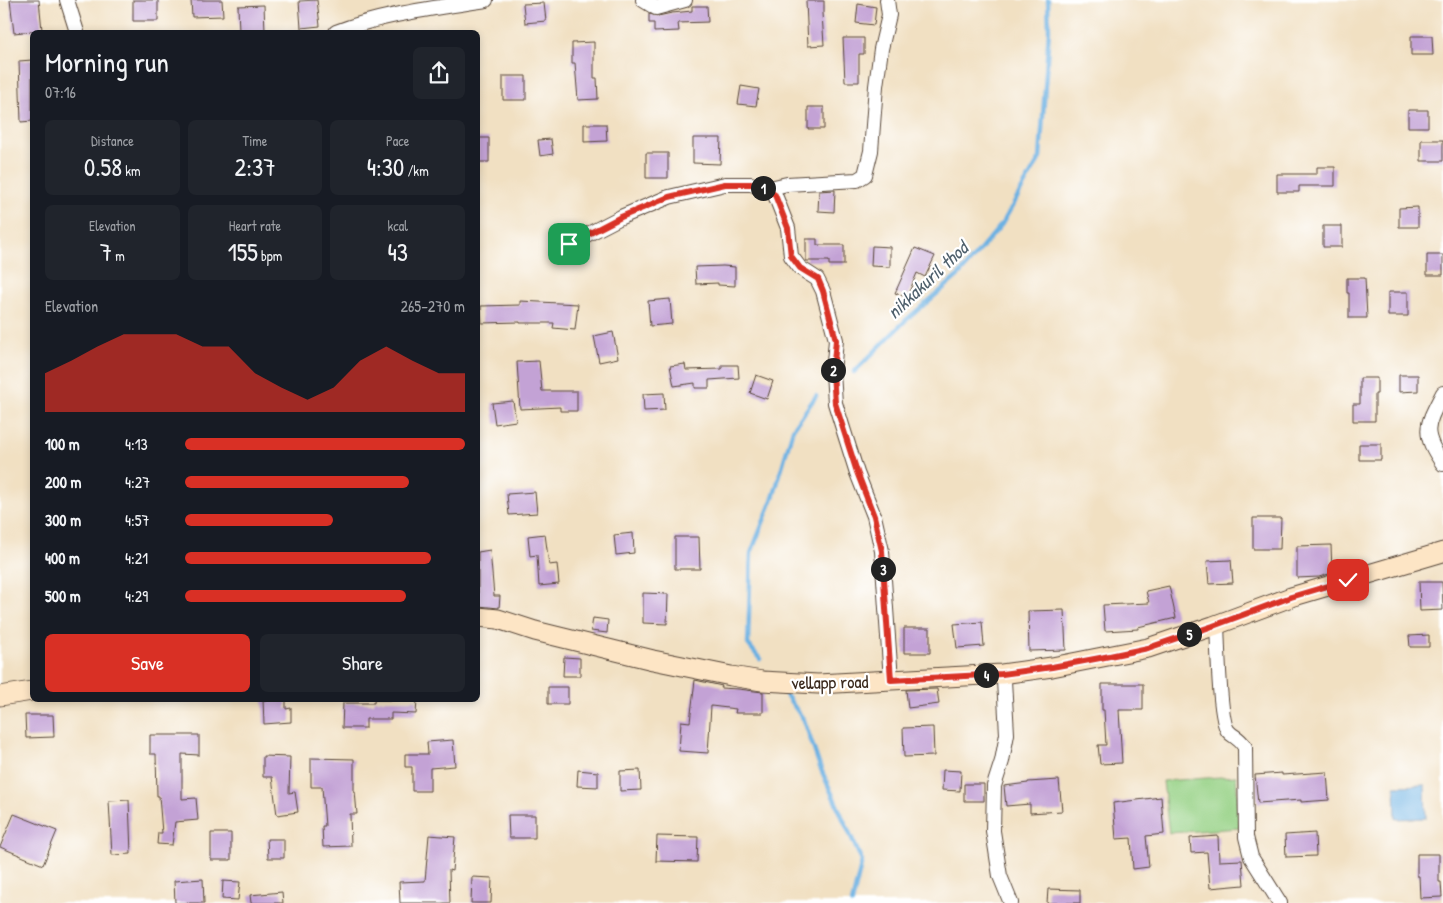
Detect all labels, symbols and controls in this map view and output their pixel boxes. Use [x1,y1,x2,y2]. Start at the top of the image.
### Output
text: Morning run [45,43,169,81]
button: share [413,47,465,99]
text: 07:16 [45,81,76,103]
text: Distance [91,131,134,150]
text: Time [243,131,267,150]
text: Pace [386,131,409,150]
text: 0.58 [84,150,122,184]
text: 2:37 [234,150,276,184]
text: 4:30 [367,150,404,184]
text: km [122,161,141,180]
text: /km [404,161,429,180]
pin: 1 [750,176,776,200]
text: 1 [761,179,766,198]
text: Elevation [89,216,136,235]
text: Heart rate [229,216,281,235]
text: kcal [387,216,408,235]
pin [548,223,590,265]
icon: arrive [555,230,583,258]
water label: nikkakuril thod [881,234,975,324]
text: 7 [100,235,112,269]
text: 155 [228,235,258,269]
text: 43 [387,235,408,269]
text: m [112,246,125,265]
text: bpm [258,246,282,265]
text: Elevation [45,295,98,317]
text: 265–270 m [401,295,465,317]
pin: 2 [820,358,846,382]
text: 2 [830,361,837,380]
text: 100 m [45,433,80,455]
text: 4:13 [125,433,148,455]
text: 200 m [45,471,81,493]
text: 4:27 [125,471,150,493]
text: 300 m [45,509,81,531]
text: 4:57 [125,509,149,531]
text: 400 m [45,547,80,569]
text: 4:21 [125,547,148,569]
pin: 3 [870,556,896,582]
pin [1327,559,1369,601]
text: 3 [880,560,887,579]
icon: check [1334,566,1362,594]
text: 500 m [45,585,81,607]
text: 4:29 [125,585,148,607]
pin: 5 [1176,622,1202,646]
text: 5 [1187,625,1192,644]
button: Save [45,634,250,692]
button: Share [260,634,465,692]
pin: 4 [974,662,998,688]
text: 4 [984,666,989,685]
street label: vellapp road [791,669,869,695]

